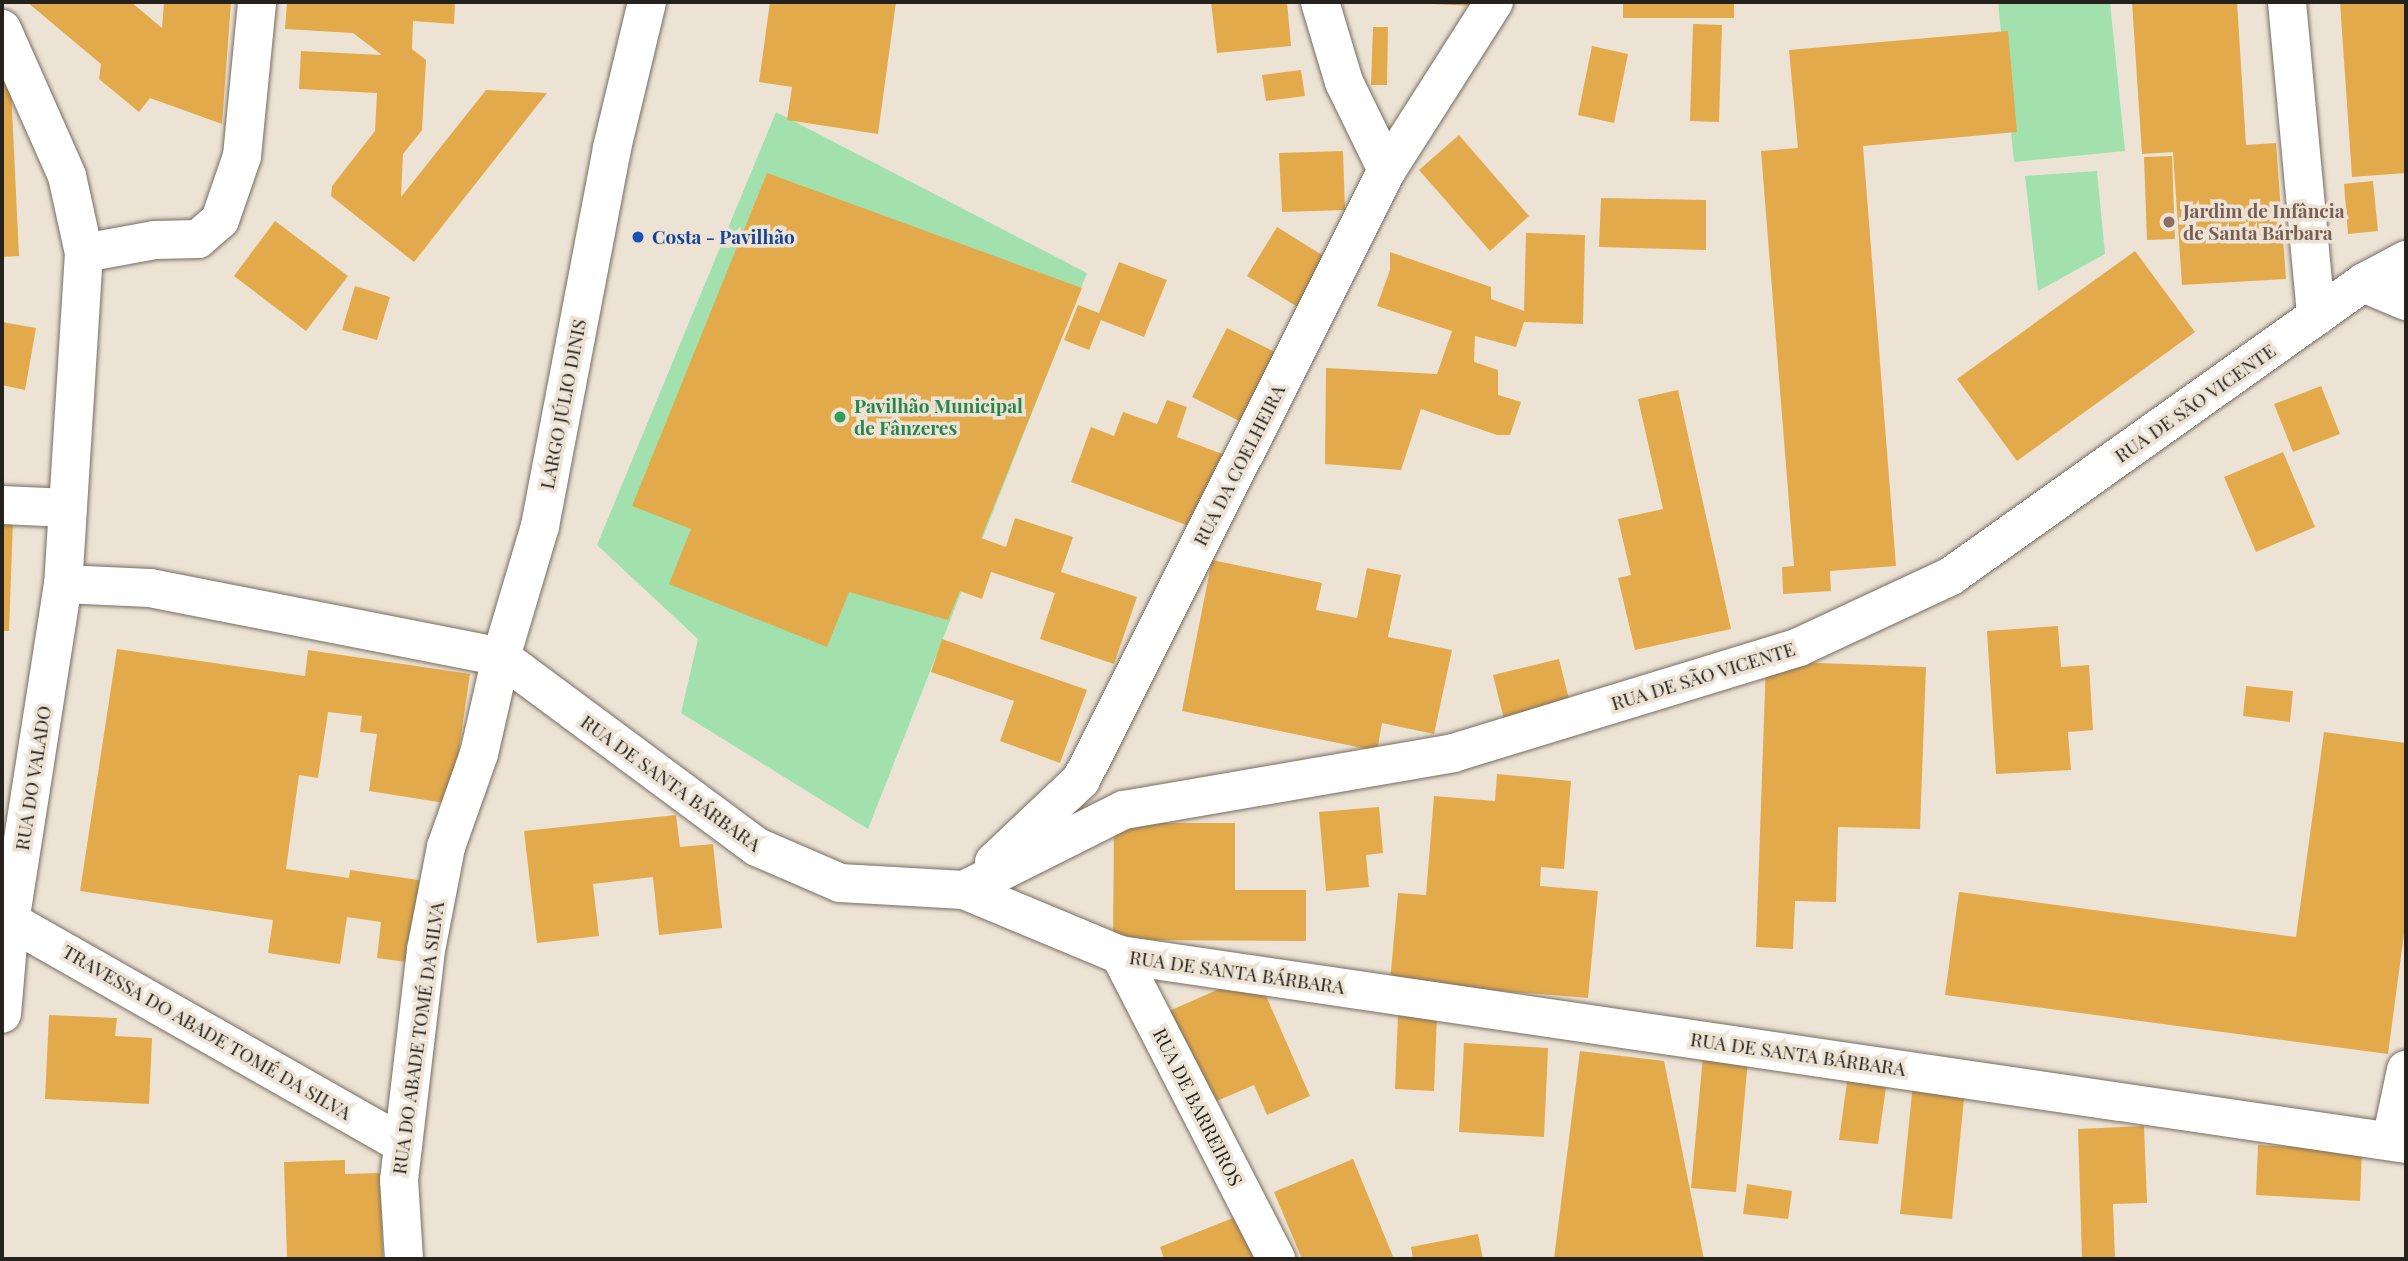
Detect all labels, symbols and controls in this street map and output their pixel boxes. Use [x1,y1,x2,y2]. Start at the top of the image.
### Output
place label: Jardim de Infância de Santa Bárbara [2183,200,2345,244]
marker: Jardim de Infância de Santa Bárbara [2161,214,2177,230]
place label: Costa - Pavilhão [652,226,795,248]
marker: Costa - Pavilhão [630,229,646,245]
street label: LARGO JÚLIO DINIS [535,317,591,491]
street label: RUA DE SÃO VICENTE [2110,339,2280,467]
street label: RUA DA COELHEIRA [1188,381,1290,549]
place label: Pavilhão Municipal de Fânzeres [854,395,1023,439]
marker: Pavilhão Municipal de Fânzeres [832,409,848,425]
street label: RUA DE SÃO VICENTE [1608,637,1798,715]
street label: RUA DO VALADO [10,704,56,852]
street label: RUA DE SANTA BÁRBARA [576,710,766,856]
street label: RUA DO ABADE TOMÉ DA SILVA [387,900,449,1176]
street label: TRAVESSA DO ABADE TOMÉ DA SILVA [58,939,356,1125]
street label: RUA DE SANTA BÁRBARA [1128,946,1346,998]
street label: RUA DE BARREIROS [1148,1024,1248,1190]
street label: RUA DE SANTA BÁRBARA [1689,1028,1907,1080]

